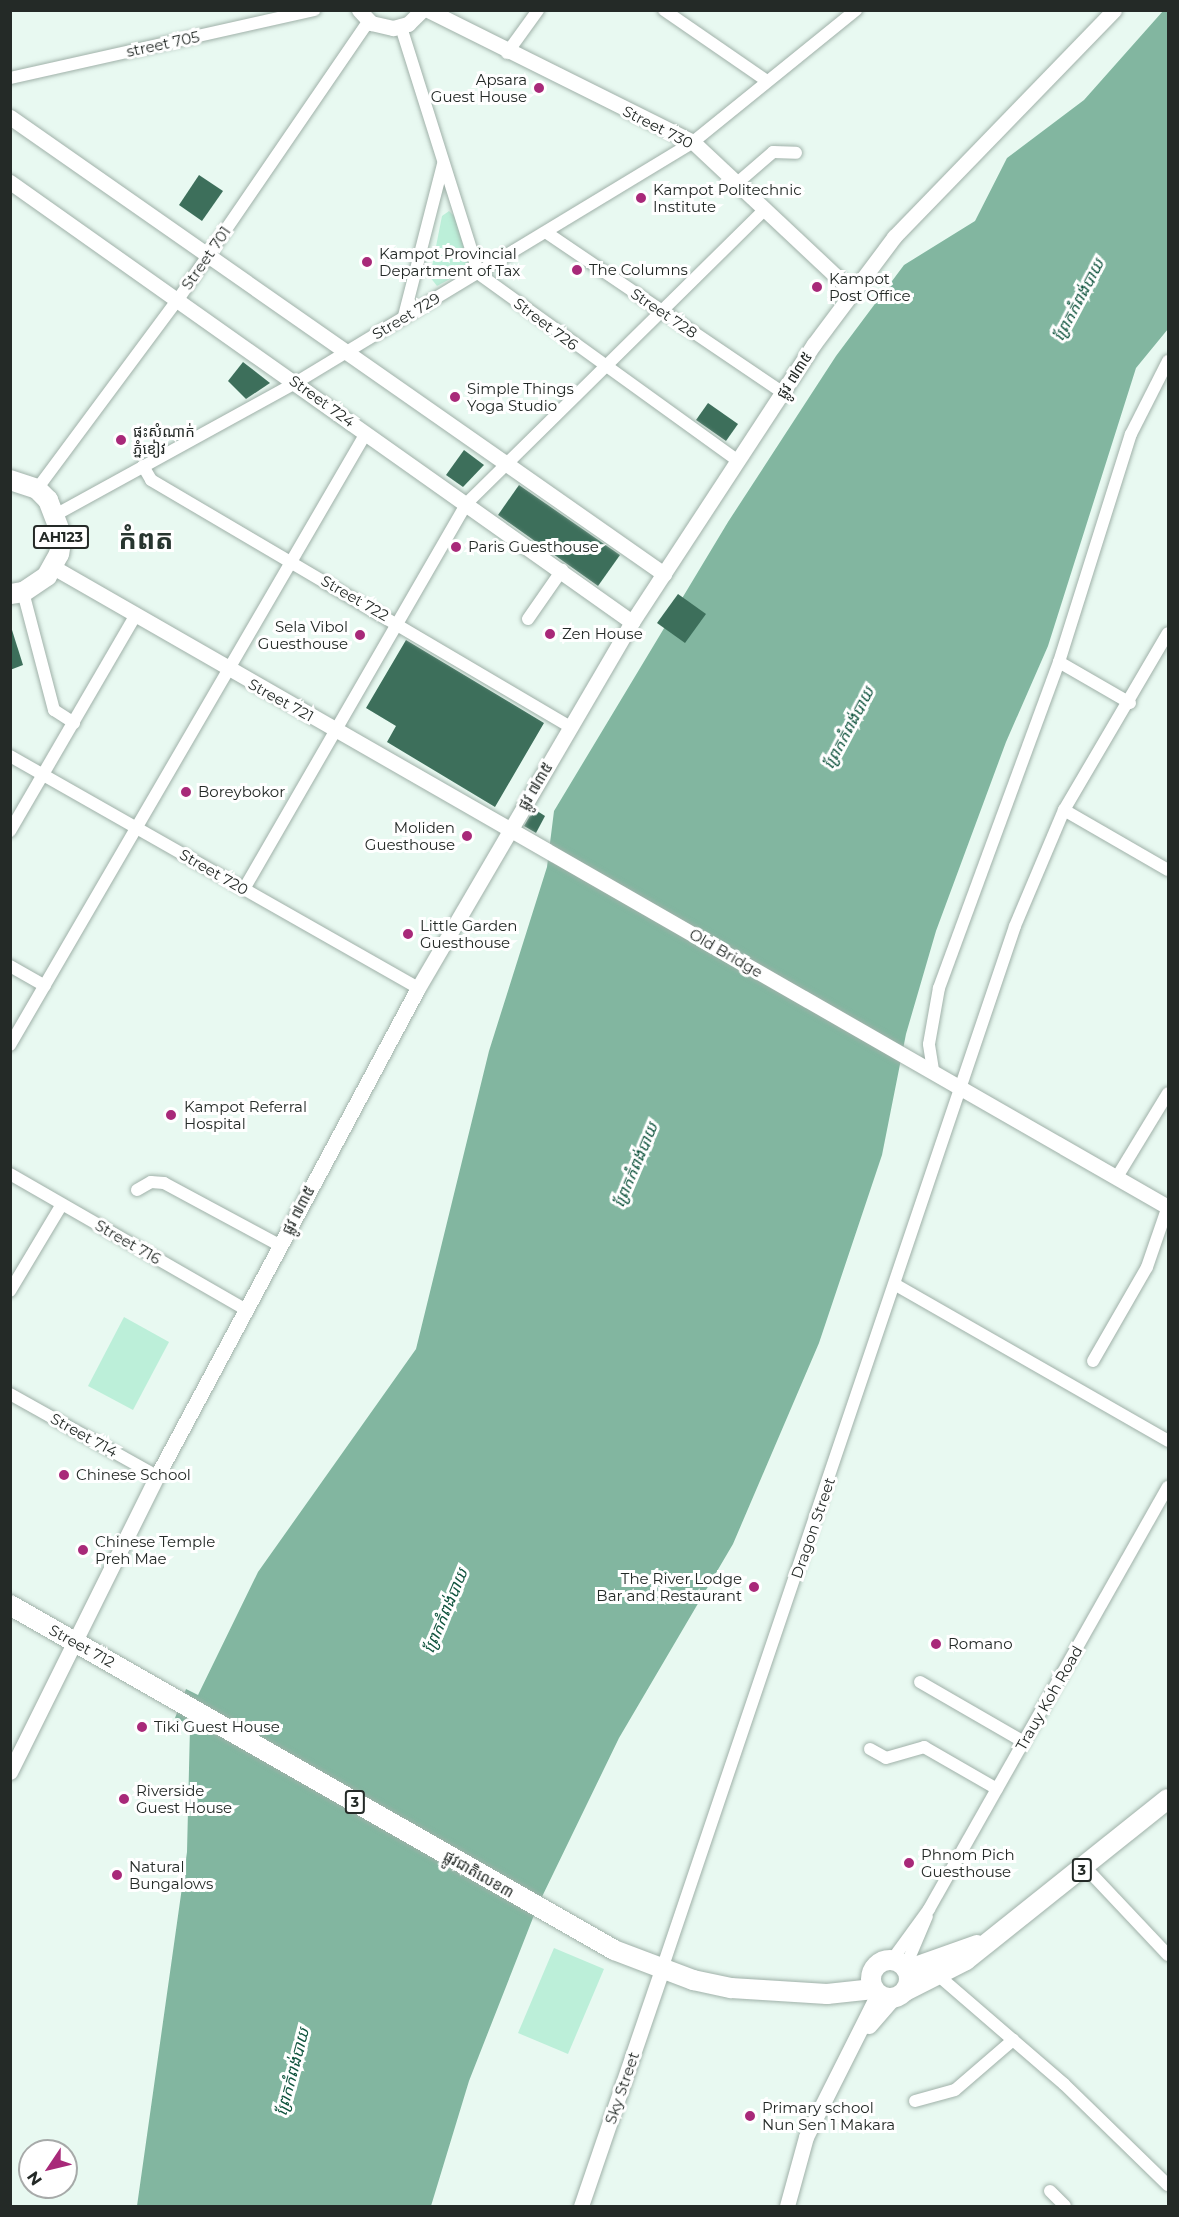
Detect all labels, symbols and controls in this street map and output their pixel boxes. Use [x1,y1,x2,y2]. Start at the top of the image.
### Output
street label: street 705 [125,27,201,61]
place label: Apsara Guest House [431,70,527,105]
marker: Apsara Guest House [532,81,546,95]
street label: Street 730 [620,102,696,152]
place label: Kampot Politechnic Institute [653,180,802,215]
marker: Kampot Politechnic Institute [634,191,648,205]
street label: Street 701 [178,223,234,293]
place label: Kampot Provincial Department of Tax [379,244,520,279]
marker: Kampot Provincial Department of Tax [360,255,374,269]
water label: ព្រែកកំពង់បាយ [1049,256,1109,344]
place label: The Columns [589,261,688,279]
marker: The Columns [570,263,584,277]
place label: Kampot Post Office [829,269,910,304]
marker: Kampot Post Office [810,280,824,294]
street label: Street 728 [627,284,701,342]
street label: Street 729 [369,289,443,343]
street label: Street 726 [510,294,582,354]
street label: ផ្លូវ ៧៣៥ [772,348,816,402]
street label: Street 724 [286,371,358,431]
place label: Simple Things Yoga Studio [467,379,574,414]
marker: Simple Things Yoga Studio [448,390,462,404]
place label: ផ្ទះសំណាក់ ភ្នំខៀវ [133,422,195,457]
marker: ផ្ទះសំណាក់ ភ្នំខៀវ [114,433,128,447]
district label: កំពត [119,524,173,556]
road number: AH123 [32,526,90,548]
place label: Paris Guesthouse [468,538,599,556]
marker: Paris Guesthouse [449,540,463,554]
street label: Street 722 [318,571,392,625]
place label: Sela Vibol Guesthouse [258,617,348,652]
place label: Zen House [562,625,643,643]
marker: Zen House [543,627,557,641]
marker: Sela Vibol Guesthouse [353,628,367,642]
street label: Street 721 [245,675,317,725]
water label: ព្រែកកំពង់បាយ [819,684,879,772]
street label: ផ្លូវ ៧៣៥ [514,759,556,813]
place label: Boreybokor [198,783,285,801]
marker: Boreybokor [179,785,193,799]
place label: Moliden Guesthouse [365,818,455,853]
marker: Moliden Guesthouse [460,829,474,843]
street label: Street 720 [176,845,252,899]
place label: Little Garden Guesthouse [420,916,517,951]
street label: Old Bridge [686,925,766,981]
marker: Little Garden Guesthouse [401,927,415,941]
place label: Kampot Referral Hospital [184,1097,307,1132]
marker: Kampot Referral Hospital [162,1106,180,1124]
water label: ព្រែកកំពង់បាយ [610,1120,662,1210]
street label: ផ្លូវ ៧៣៥ [278,1183,318,1237]
street label: Street 716 [92,1216,164,1268]
street label: Street 714 [47,1409,121,1461]
place label: Chinese School [76,1466,191,1484]
marker: Chinese School [57,1468,71,1482]
street label: Dragon Street [787,1475,839,1581]
place label: Chinese Temple Preh Mae [95,1532,215,1567]
marker: Chinese Temple Preh Mae [76,1543,90,1557]
water label: ព្រែកកំពង់បាយ [420,1566,472,1656]
place label: The River Lodge Bar and Restaurant [596,1569,742,1604]
marker: The River Lodge Bar and Restaurant [747,1580,761,1594]
street label: Street 712 [46,1621,118,1671]
place label: Romano [948,1635,1013,1653]
marker: Romano [929,1637,943,1651]
street label: Trauy Koh Road [1012,1643,1086,1753]
place label: Tiki Guest House [154,1718,280,1736]
marker: Tiki Guest House [135,1720,149,1734]
place label: Riverside Guest House [136,1781,232,1816]
road number: 3 [344,1791,366,1813]
marker: Riverside Guest House [117,1792,131,1806]
place label: Phnom Pich Guesthouse [921,1845,1015,1880]
street label: ផ្លូវជាតិលេខ៣ [441,1847,517,1901]
marker: Phnom Pich Guesthouse [902,1856,916,1870]
place label: Natural Bungalows [129,1857,213,1892]
road number: 3 [1072,1859,1092,1881]
marker: Natural Bungalows [110,1868,124,1882]
water label: ព្រែកកំពង់បាយ [272,2026,314,2118]
street label: Sky Street [601,2050,643,2126]
place label: Primary school Nun Sen 1 Makara [762,2098,895,2133]
marker: Primary school Nun Sen 1 Makara [743,2109,757,2123]
north arrow [18,2139,78,2199]
text: N [23,2168,46,2189]

